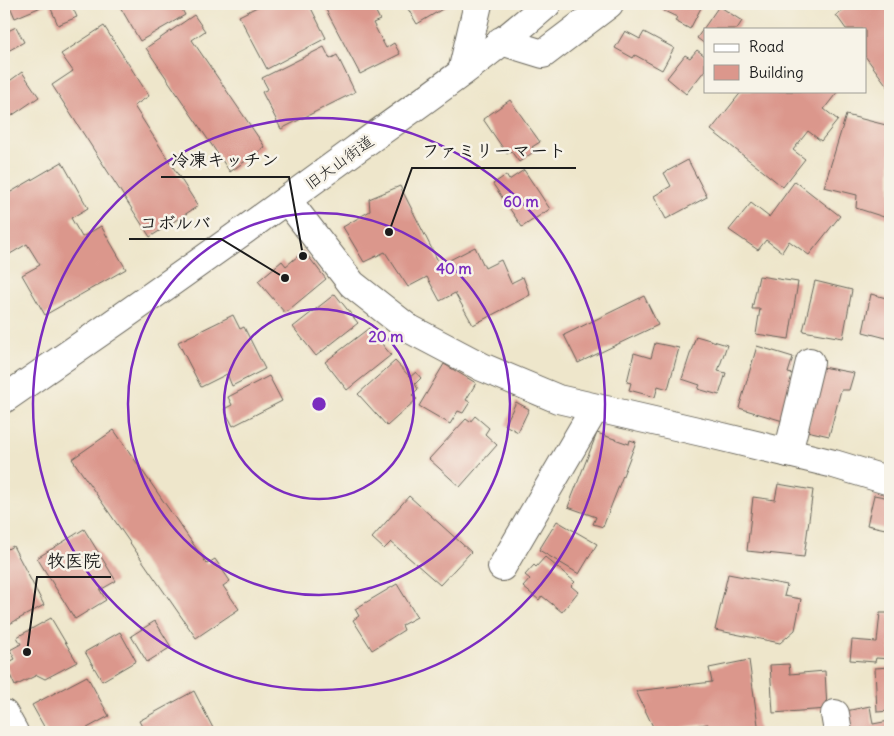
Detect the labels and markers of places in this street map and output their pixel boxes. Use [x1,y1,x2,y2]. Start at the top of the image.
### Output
callout: ファミリーマート [412,135,576,168]
callout: 冷凍キッチン [161,144,289,177]
callout: コボルバ [129,206,221,239]
centre of rings [310,395,328,413]
callout: 牧医院 [37,544,111,577]

